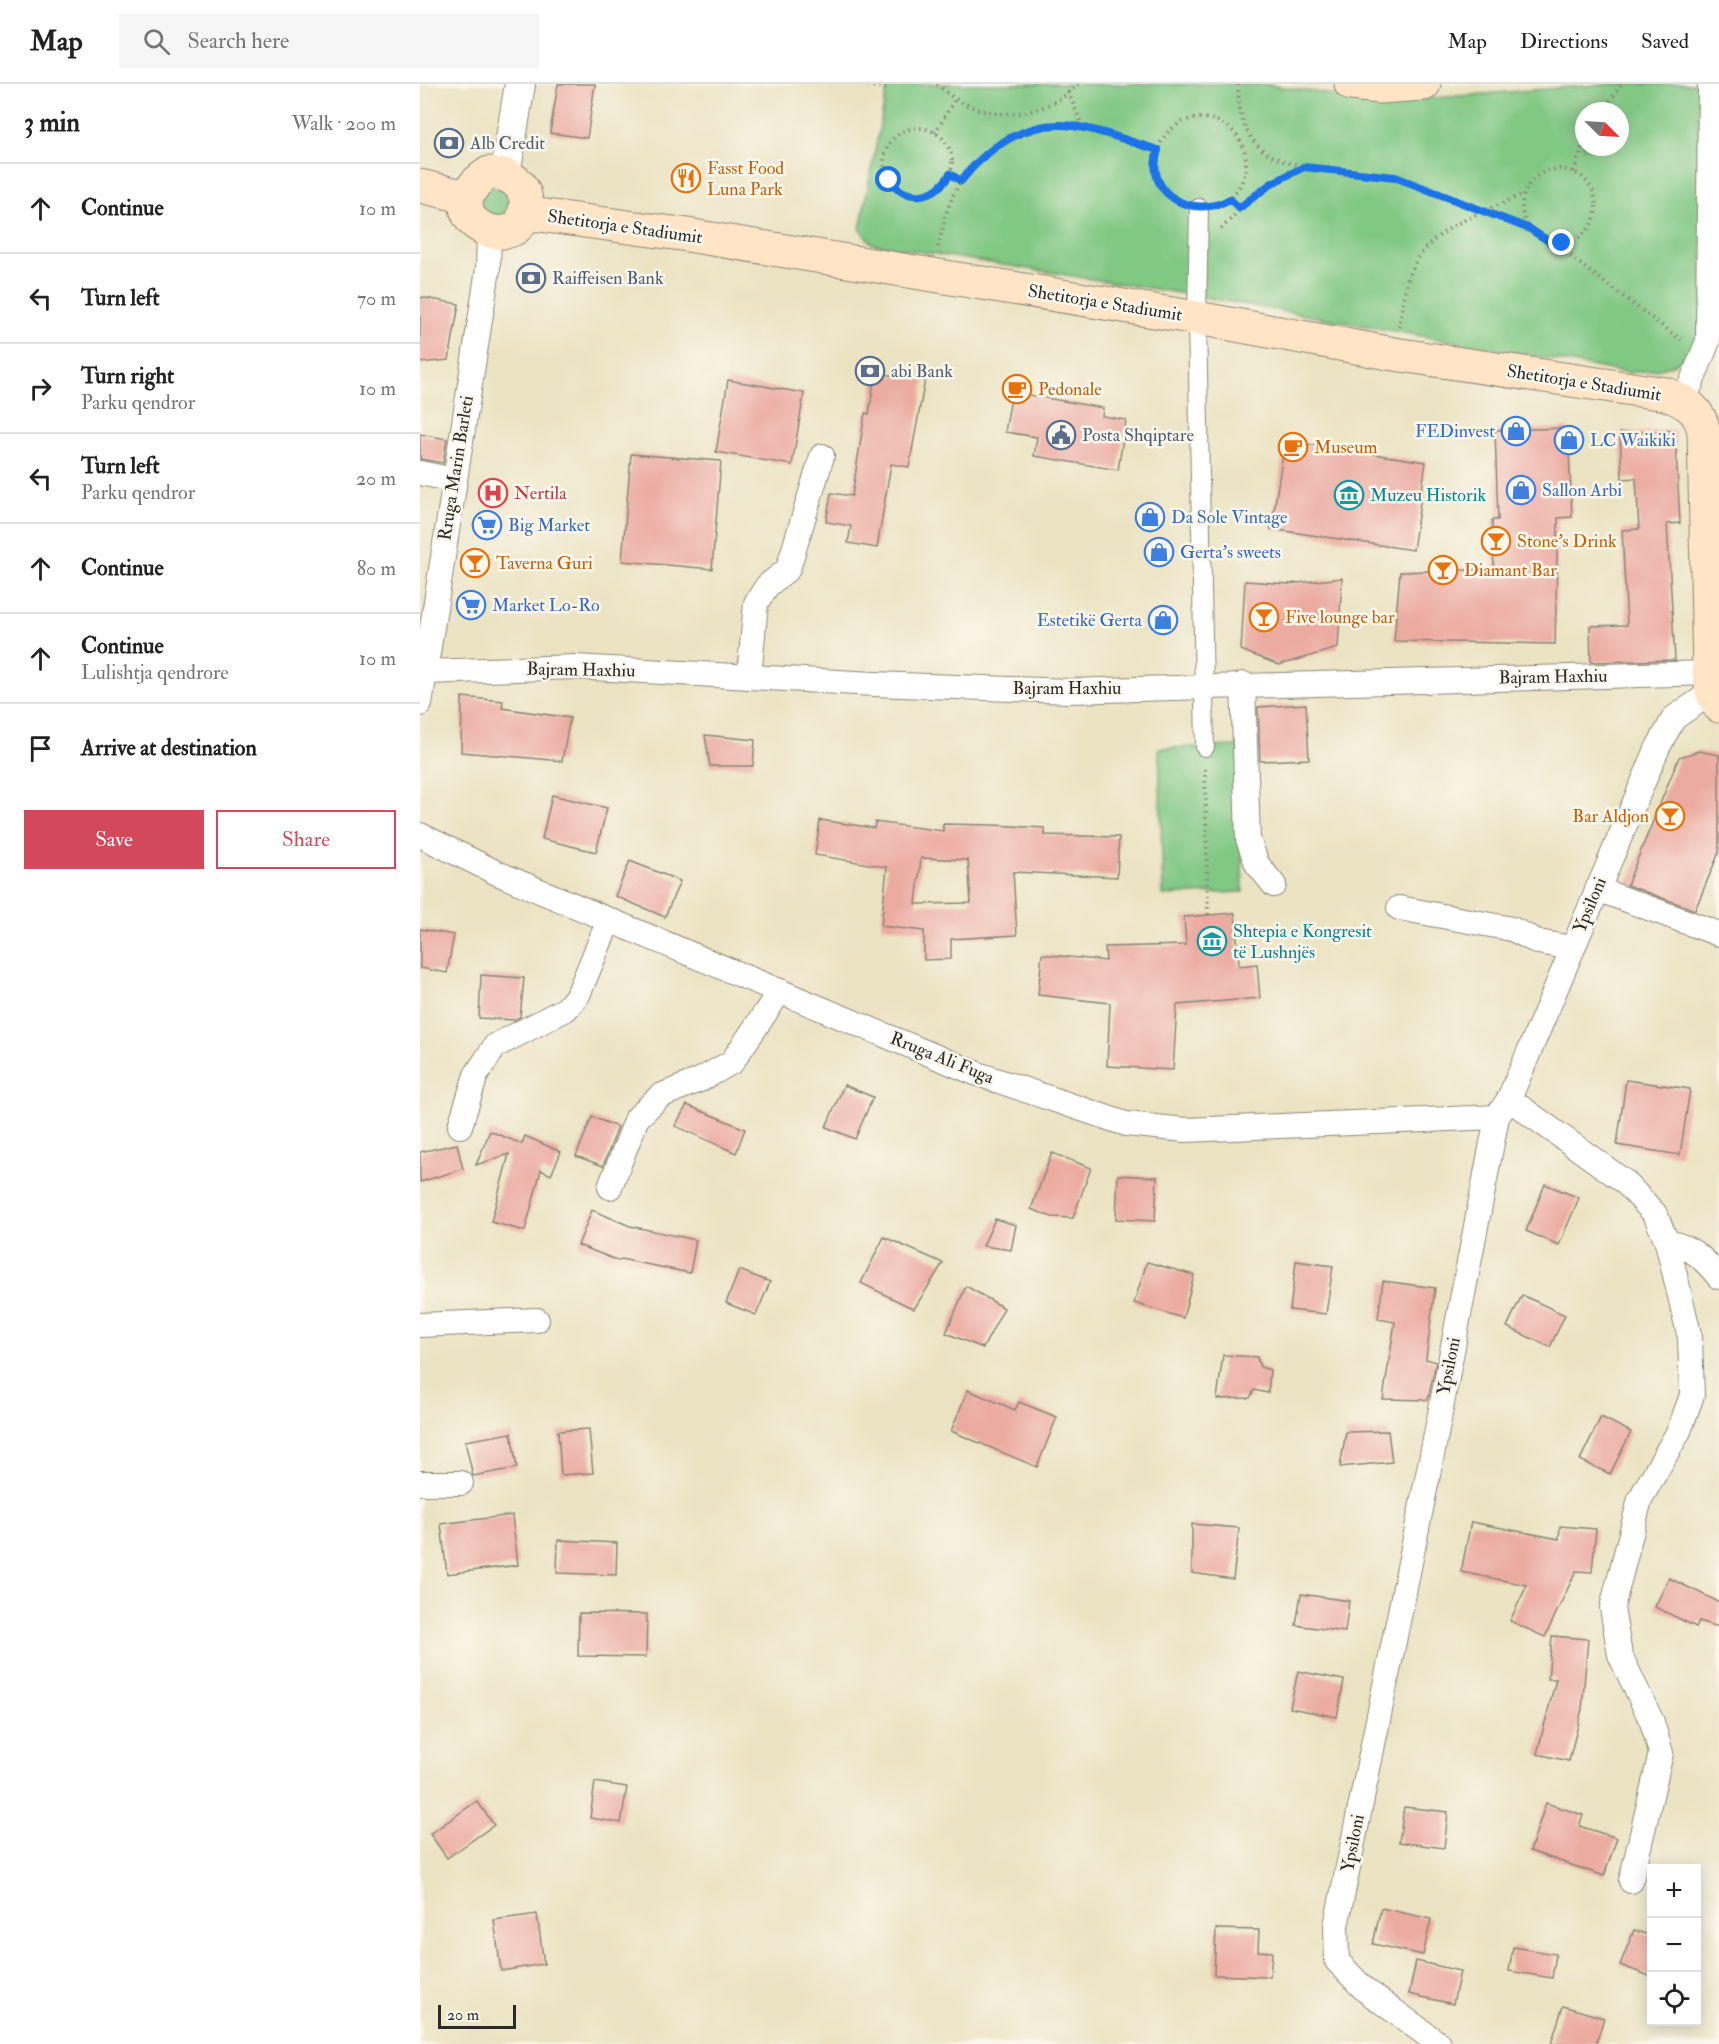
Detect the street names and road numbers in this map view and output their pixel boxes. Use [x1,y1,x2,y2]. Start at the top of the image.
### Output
street label: Shetitorja e Stadiumit [546,205,704,249]
street label: Shetitorja e Stadiumit [1026,279,1184,327]
street label: Shetitorja e Stadiumit [1505,359,1663,407]
street label: Rruga Marin Barleti [433,394,479,542]
street label: Bajram Haxhiu [526,658,636,682]
street label: Bajram Haxhiu [1498,665,1608,689]
street label: Bajram Haxhiu [1013,677,1121,700]
street label: Ypsiloni [1568,873,1612,936]
street label: Rruga Ali Fuga [887,1027,998,1089]
street label: Ypsiloni [1432,1335,1466,1397]
street label: Ypsiloni [1336,1812,1370,1874]

